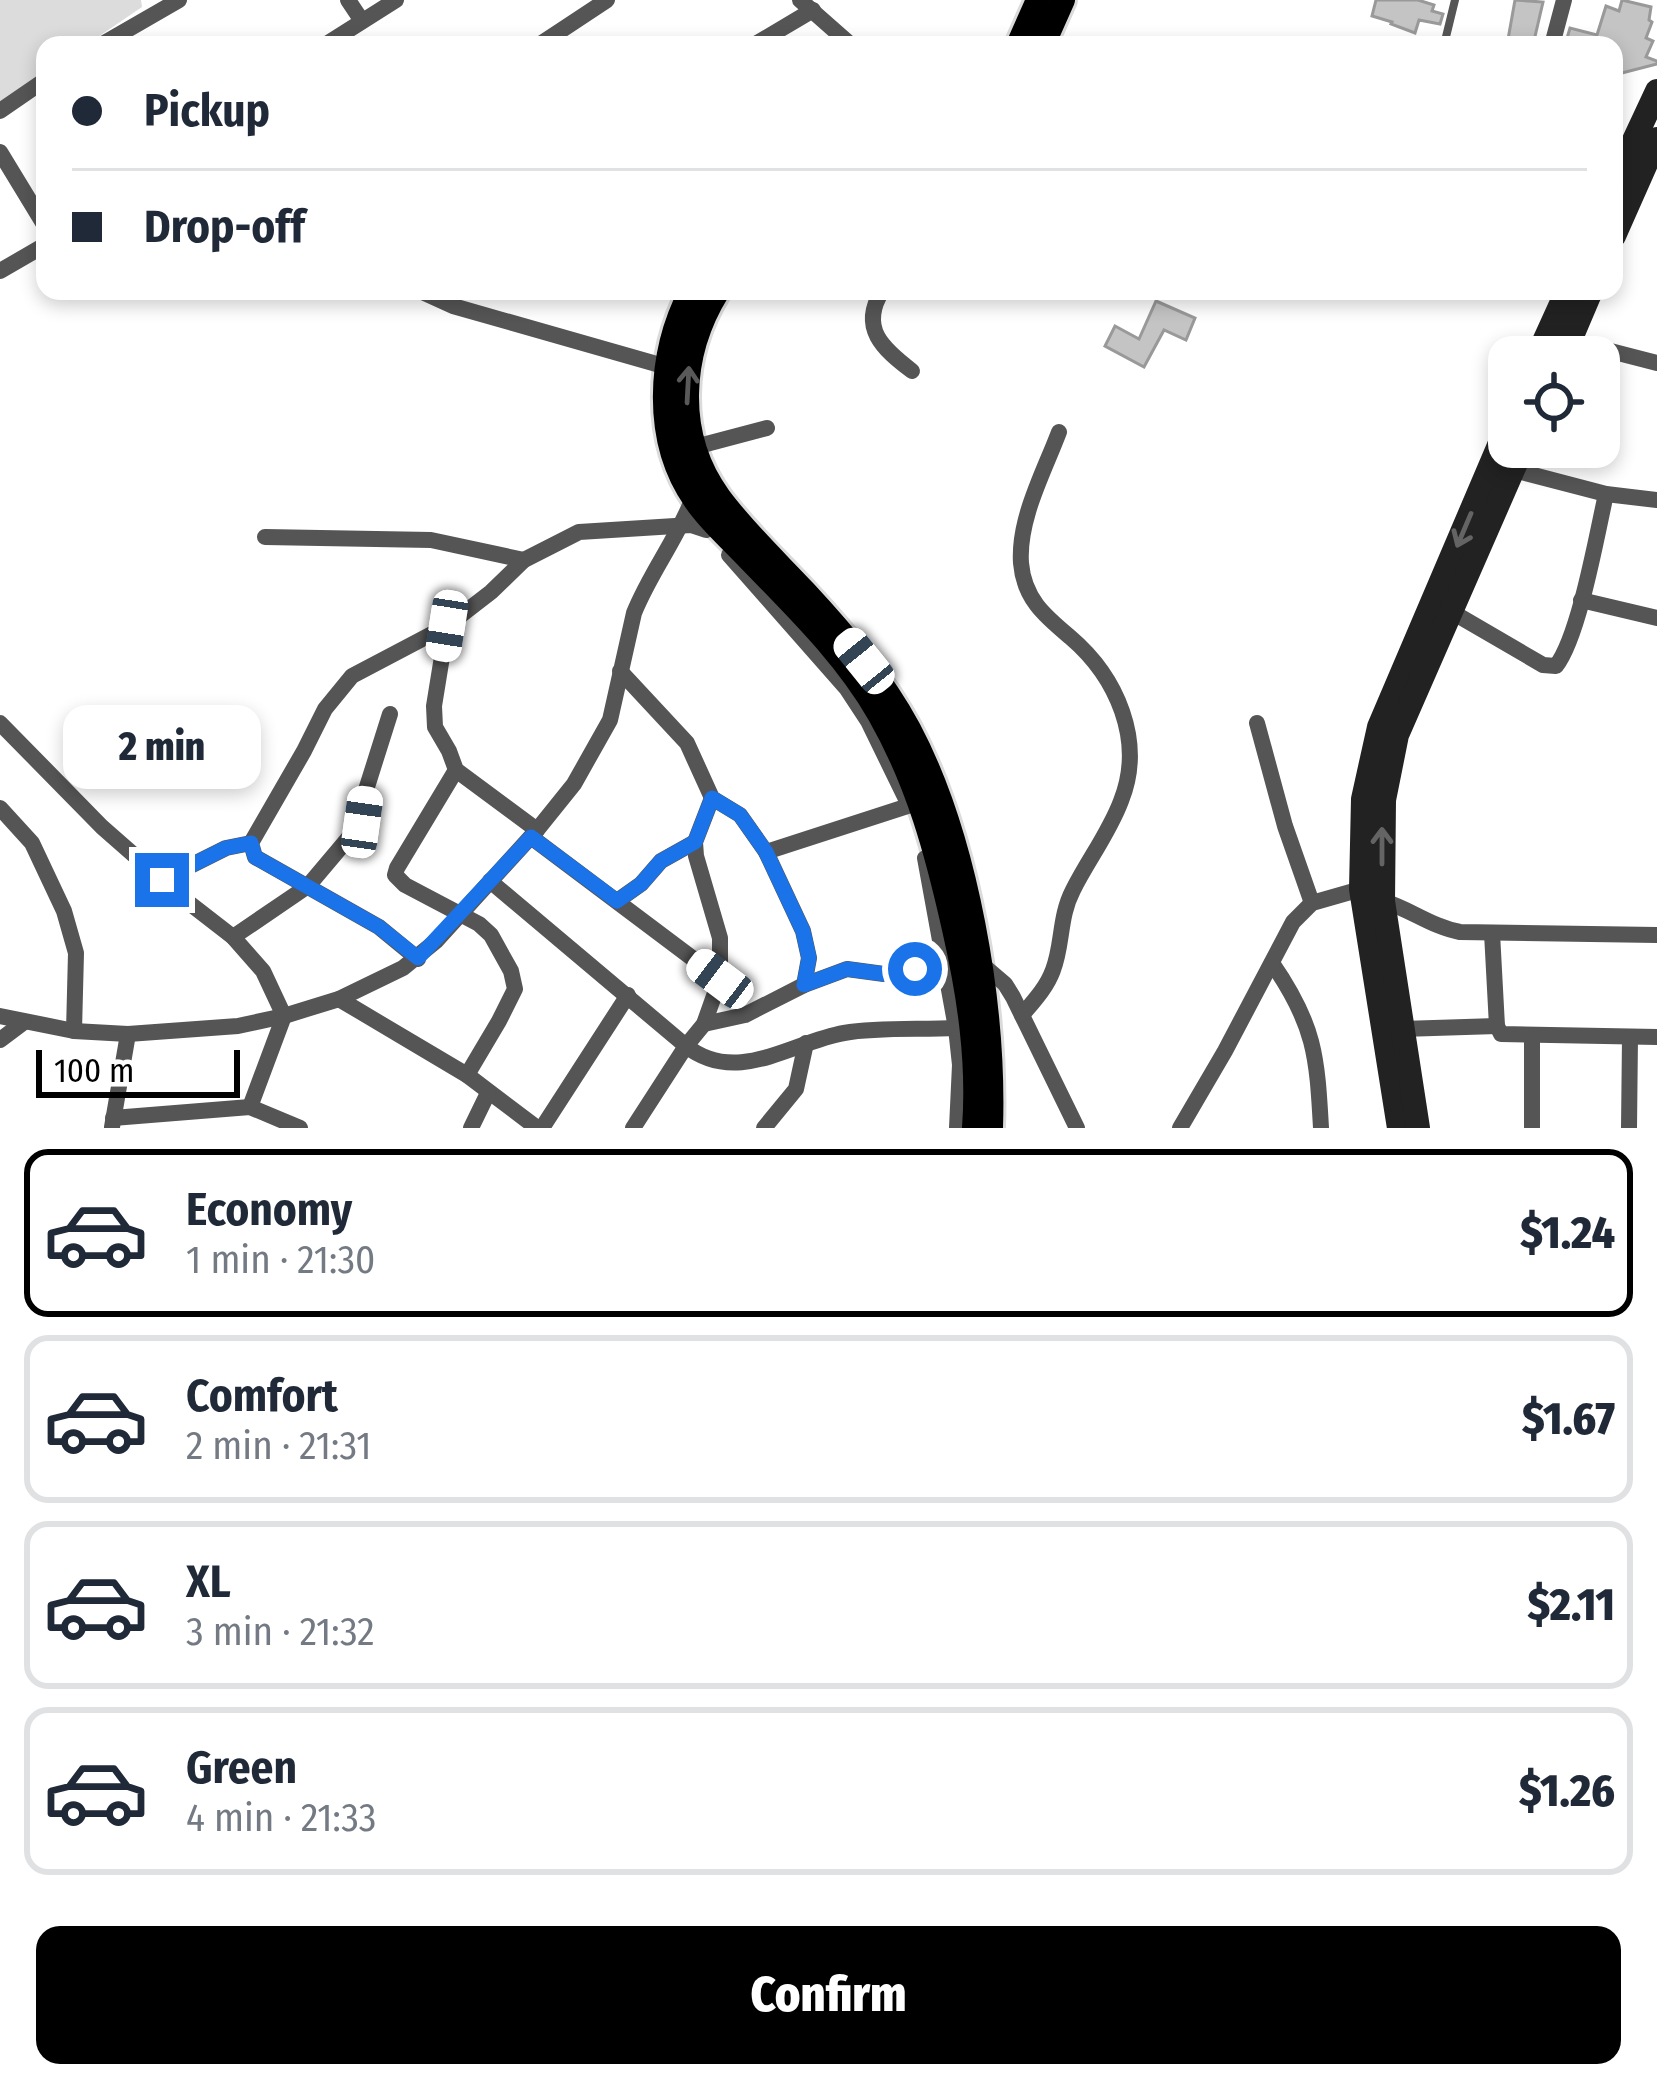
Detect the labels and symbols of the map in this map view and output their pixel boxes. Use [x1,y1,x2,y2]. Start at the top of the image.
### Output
one-way arrow [677,366,700,405]
one-way arrow [1452,511,1473,548]
car [424,588,470,664]
car [827,622,901,700]
callout: 2 min [63,706,261,790]
car [339,784,385,860]
one-way arrow [1371,827,1393,866]
route end [135,853,189,907]
route start [888,942,942,996]
car [680,943,760,1015]
scale bar [36,1044,240,1097]

